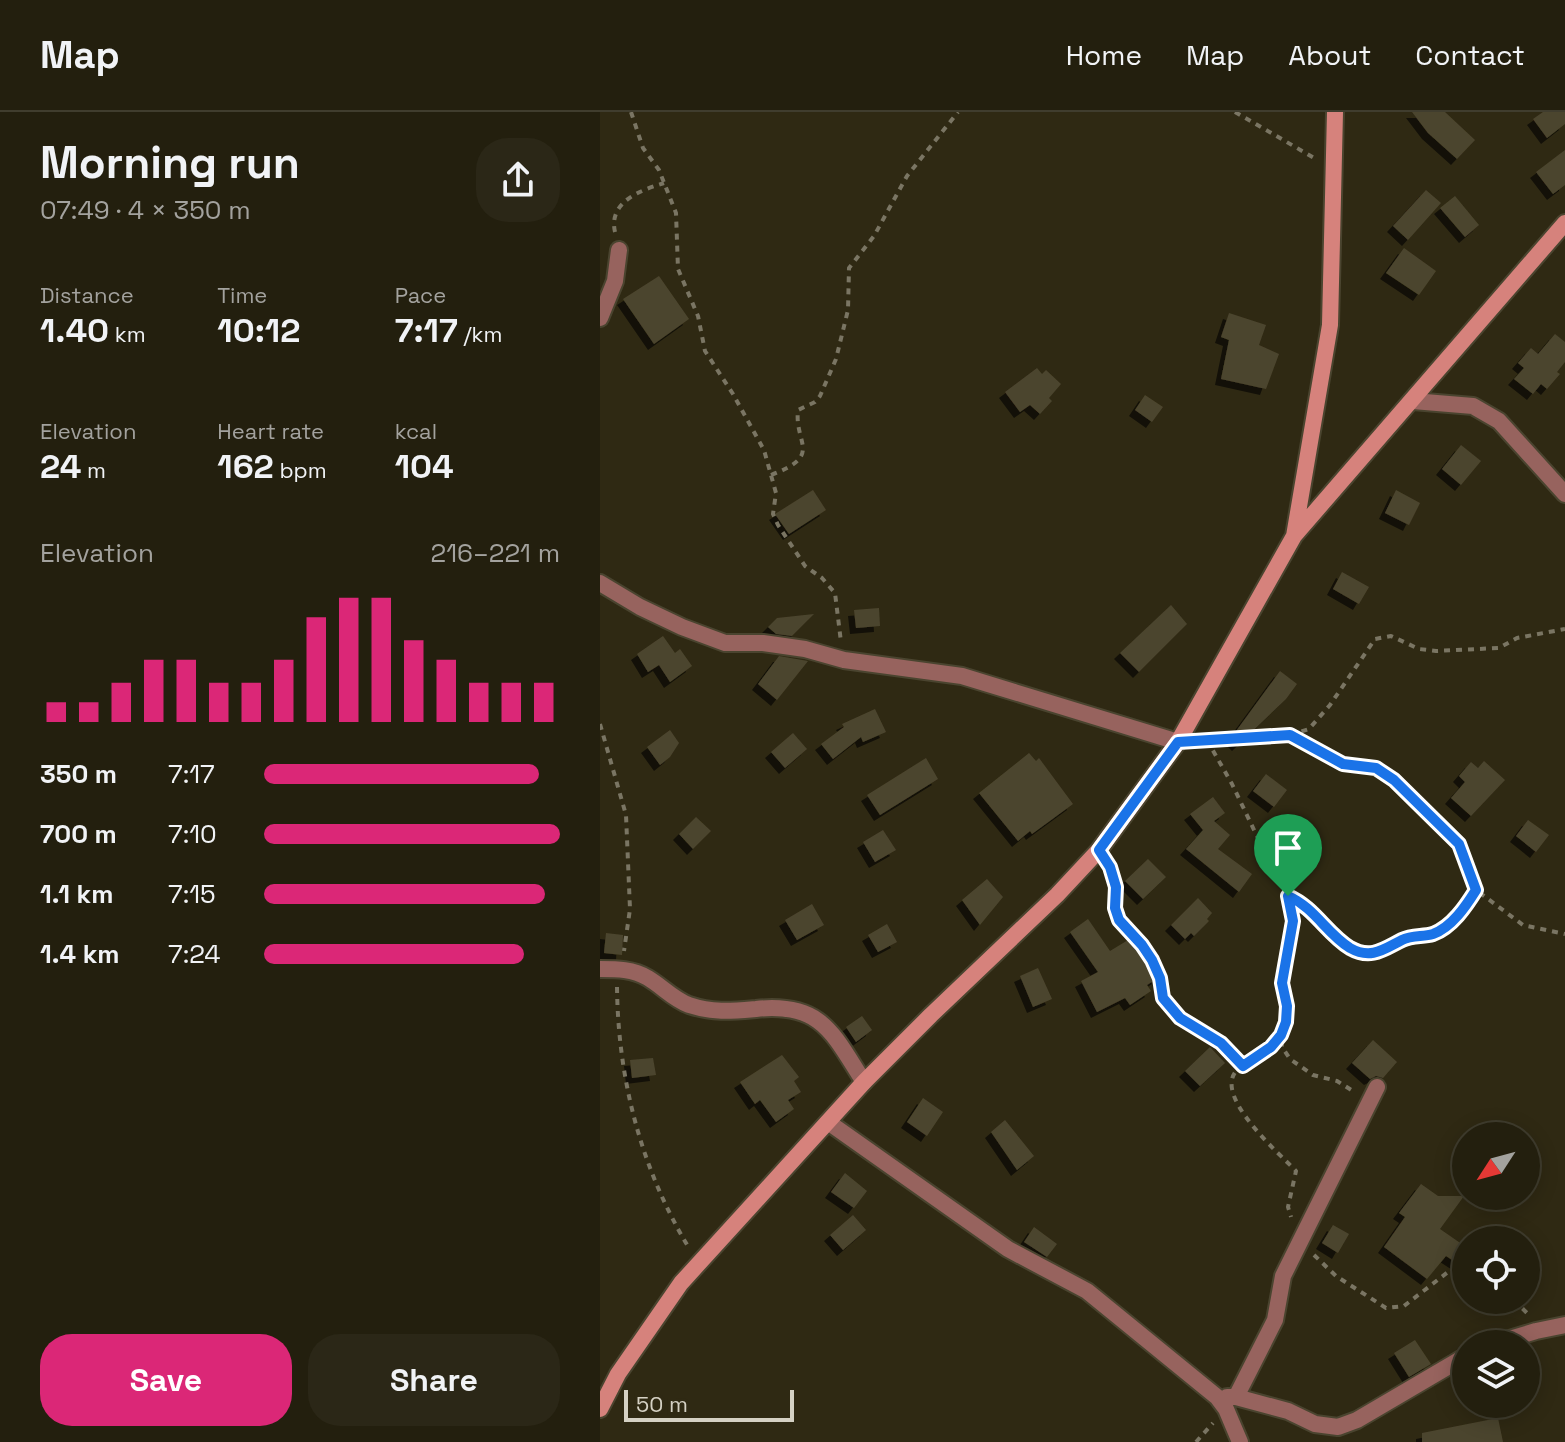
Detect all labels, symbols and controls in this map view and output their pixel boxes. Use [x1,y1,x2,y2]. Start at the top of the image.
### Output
text: Map [40,31,120,79]
text: Home [1066,37,1142,73]
text: Map [1186,37,1244,73]
text: About [1288,37,1371,73]
text: Contact [1415,37,1525,73]
text: Morning run [40,135,300,191]
button: share [476,138,560,222]
text: 07:49 · 4 × 350 m [40,193,251,227]
text: Distance [40,281,134,309]
text: Time [217,281,267,309]
text: Pace [395,281,446,309]
text: 1.40 [40,309,109,352]
text: 10:12 [217,309,300,352]
text: 7:17 [395,309,458,352]
text: km [109,320,146,348]
text: /km [458,320,502,348]
text: Elevation [40,417,136,445]
text: Heart rate [217,417,324,445]
text: kcal [395,417,437,445]
text: 24 [40,445,81,488]
text: 162 [217,445,274,488]
text: 104 [395,445,454,488]
text: m [81,456,106,484]
text: bpm [274,456,327,484]
text: Elevation [40,536,154,570]
text: 216–221 m [430,536,560,570]
text: 350 m [40,757,117,791]
text: 7:17 [168,757,215,791]
pin [1254,814,1322,896]
text: 700 m [40,817,117,851]
text: 7:10 [168,817,217,851]
icon: arrive [1266,826,1310,870]
text: 1.1 km [40,877,113,911]
text: 7:15 [168,877,216,911]
text: 1.4 km [40,937,120,971]
text: 7:24 [168,937,220,971]
north arrow [1452,1122,1540,1210]
map controls [1452,1122,1540,1418]
button: locate [1452,1226,1540,1314]
button: layers [1452,1330,1540,1418]
button: Save [40,1334,292,1426]
button: Share [308,1334,560,1426]
scale bar [624,1386,794,1422]
text: 50 m [636,1390,688,1418]

